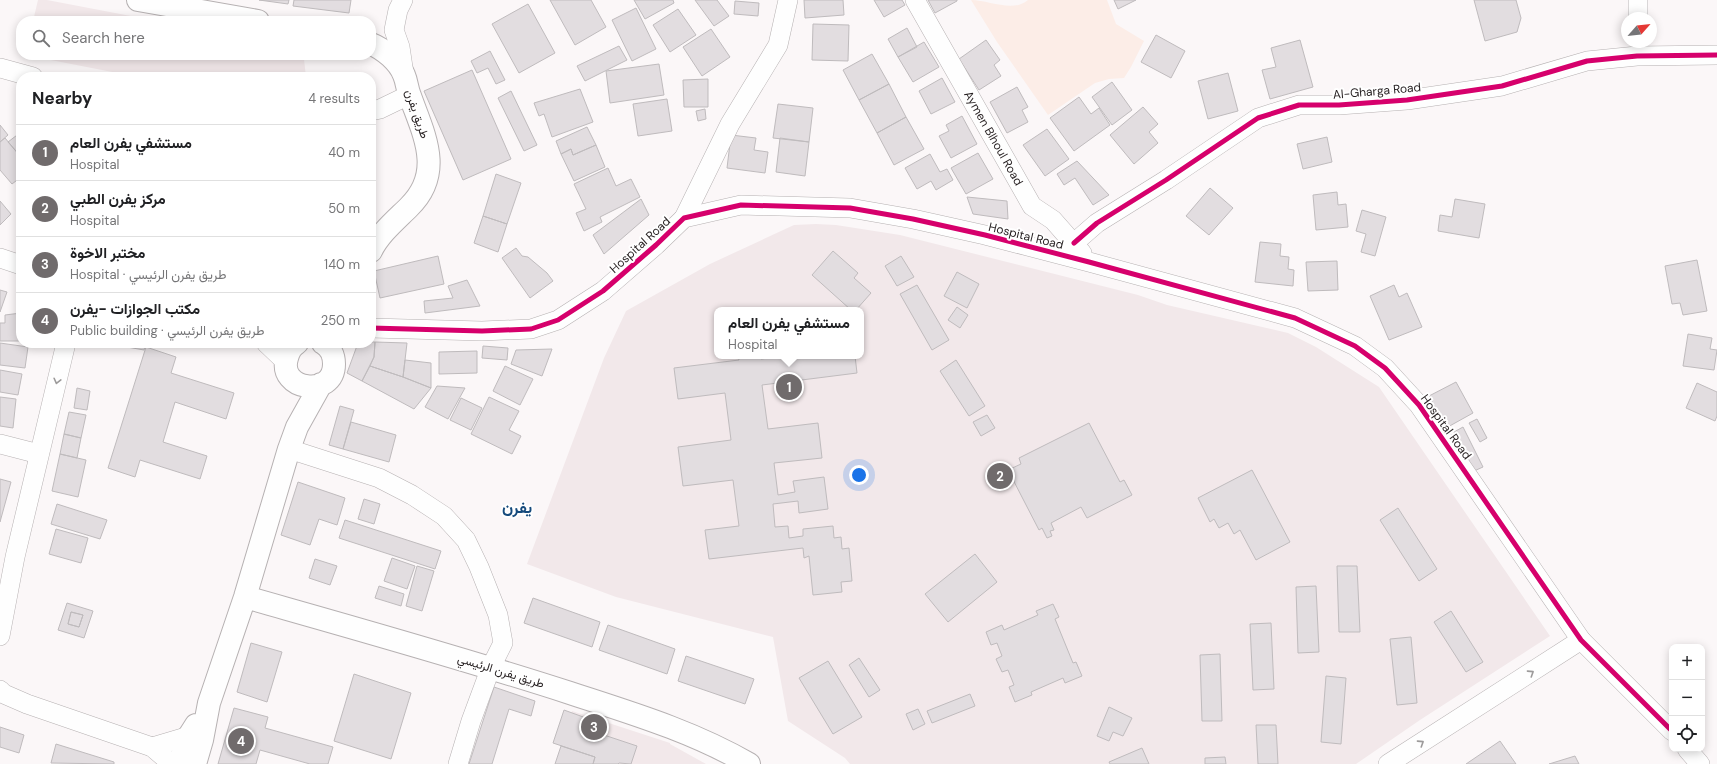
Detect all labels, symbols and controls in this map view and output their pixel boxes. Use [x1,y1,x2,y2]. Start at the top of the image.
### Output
north arrow [1621,12,1657,48]
search box [16,16,376,60]
icon: search [30,27,52,49]
text: Search here [62,28,145,48]
street label: Al-Gharga Road [1332,79,1422,103]
text: Nearby [32,87,92,109]
street label: طريق يفرن [401,87,433,141]
street label: Aymen Blhoul Road [960,88,1027,188]
text: 4 results [308,90,360,107]
text: مستشفي يفرن العام [70,133,192,153]
text: 1 [43,144,47,161]
text: 40 m [328,144,360,161]
text: Hospital [70,156,119,173]
text: مركز يفرن الطبي [70,189,166,209]
text: 2 [41,200,49,217]
text: 50 m [328,200,360,217]
text: Hospital [70,212,119,229]
street label: Hospital Road [606,213,674,277]
street label: Hospital Road [987,219,1065,253]
text: مختبر الاخوة [70,243,145,263]
text: 3 [41,256,49,273]
text: 140 m [324,256,360,273]
text: Hospital · طريق يفرن الرئيسي [70,266,226,283]
text: مكتب الجوازات -يفرن [70,299,200,319]
popup [714,307,864,359]
text: 4 [41,312,49,329]
text: 250 m [321,312,360,329]
text: مستشفي يفرن العام [728,313,850,333]
text: Public building · طريق يفرن الرئيسي [70,322,265,339]
text: Hospital [728,336,778,353]
pin: 1 [776,372,802,402]
one-way arrow [53,378,61,384]
street label: Hospital Road [1417,391,1475,463]
pin: 2 [987,461,1013,491]
your location [849,465,869,485]
district label: يفرن [502,497,532,518]
map controls [1669,644,1705,752]
button: + [1669,644,1705,680]
street label: طريق يفرن الرئيسي [455,650,547,694]
one-way arrow [1527,670,1534,678]
button: − [1669,680,1705,716]
pin: 3 [581,712,607,742]
button: locate [1669,716,1705,752]
pin: 4 [228,726,254,756]
one-way arrow [1417,740,1424,748]

